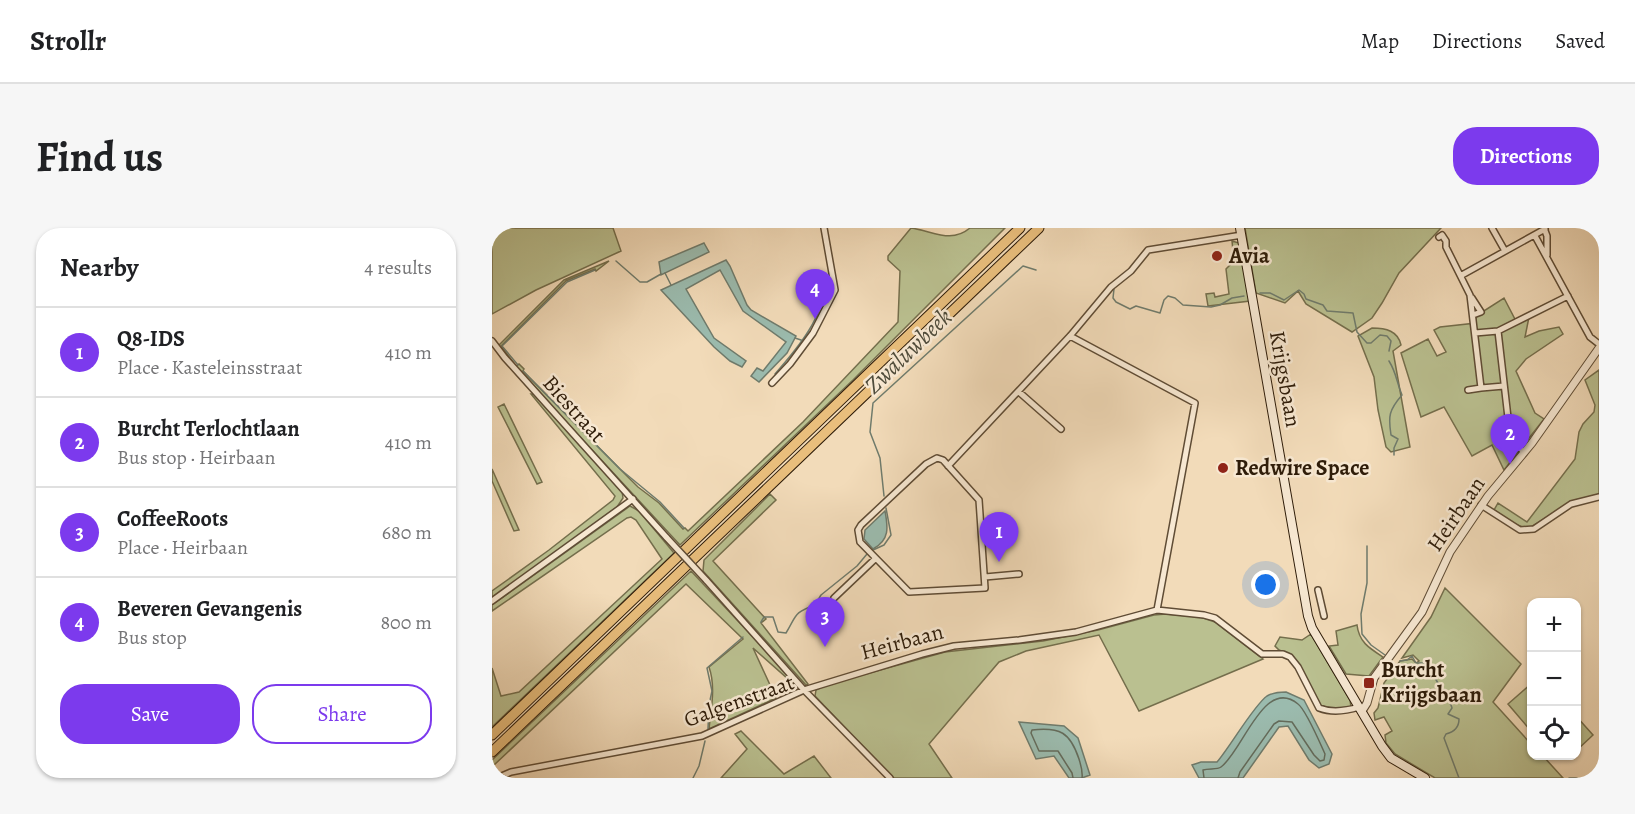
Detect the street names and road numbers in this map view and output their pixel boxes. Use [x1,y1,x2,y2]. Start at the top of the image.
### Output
street label: Krijgsbaan [1262,328,1308,430]
street label: Biestraat [536,369,612,449]
street label: Heirbaan [1420,471,1492,557]
street label: Heirbaan [857,617,947,667]
street label: Galgenstraat [680,667,798,735]

